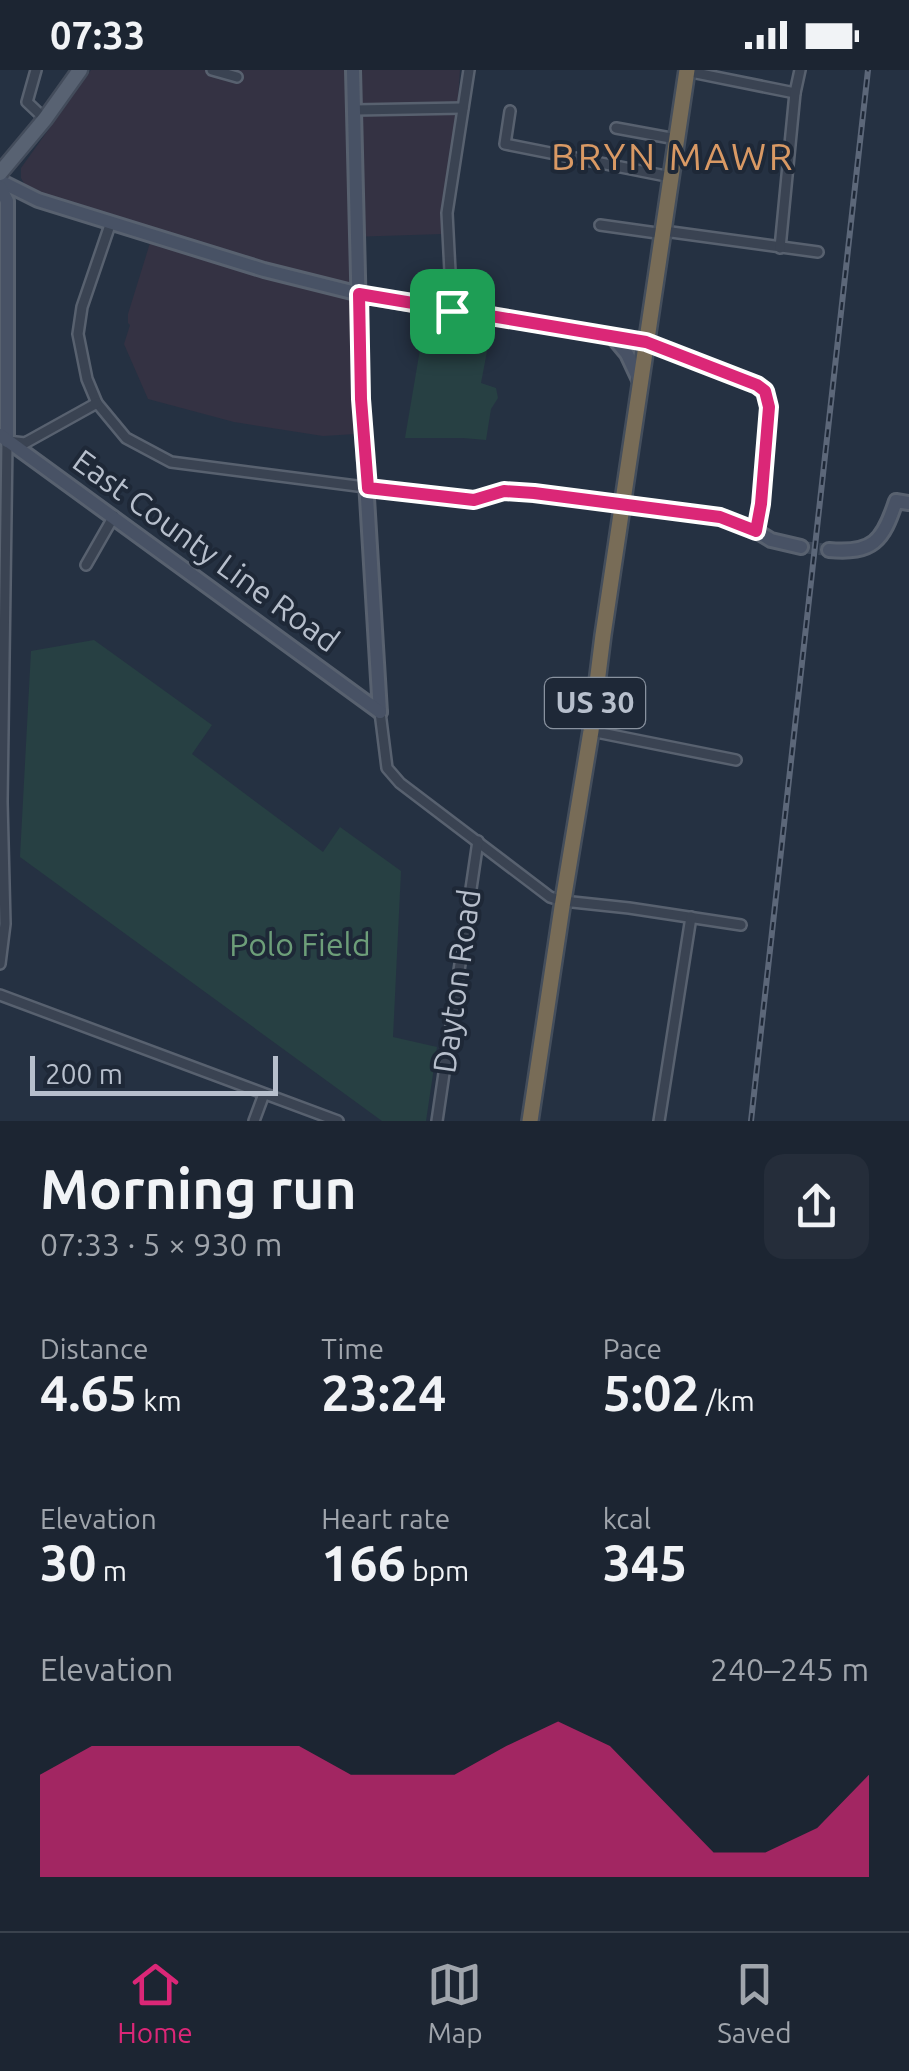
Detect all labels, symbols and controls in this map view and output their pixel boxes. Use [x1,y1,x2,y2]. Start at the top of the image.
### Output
text: 07:33 [50,14,145,56]
district label: BRYN MAWR [551,135,795,177]
pin [410,269,495,354]
icon: arrive [425,284,480,339]
street label: East County Line Road [67,442,346,659]
road number: US 30 [545,678,645,728]
street label: Dayton Road [425,887,487,1075]
park label: Polo Field [229,926,371,962]
scale bar [30,1051,278,1096]
text: 200 m [45,1058,123,1089]
button: share [764,1154,869,1259]
text: Morning run [40,1158,357,1219]
text: 07:33 · 5 × 930 m [40,1226,282,1262]
text: Distance [40,1333,148,1364]
text: Time [321,1333,384,1364]
text: Pace [603,1333,662,1364]
text: 4.65 [40,1364,137,1420]
text: 23:24 [321,1364,446,1420]
text: 5:02 [603,1364,700,1420]
text: km [137,1385,182,1416]
text: /km [700,1385,755,1416]
text: Elevation [40,1503,157,1534]
text: Heart rate [321,1503,450,1534]
text: kcal [603,1503,651,1534]
text: 30 [40,1534,96,1590]
text: 166 [321,1534,406,1590]
text: 345 [603,1534,687,1590]
text: m [96,1555,127,1586]
text: bpm [406,1555,469,1586]
text: Elevation [40,1651,173,1687]
text: 240–245 m [710,1651,869,1687]
tab: Home [117,1957,193,2048]
tab: Map [427,1957,483,2048]
tab: Saved [717,1957,792,2048]

